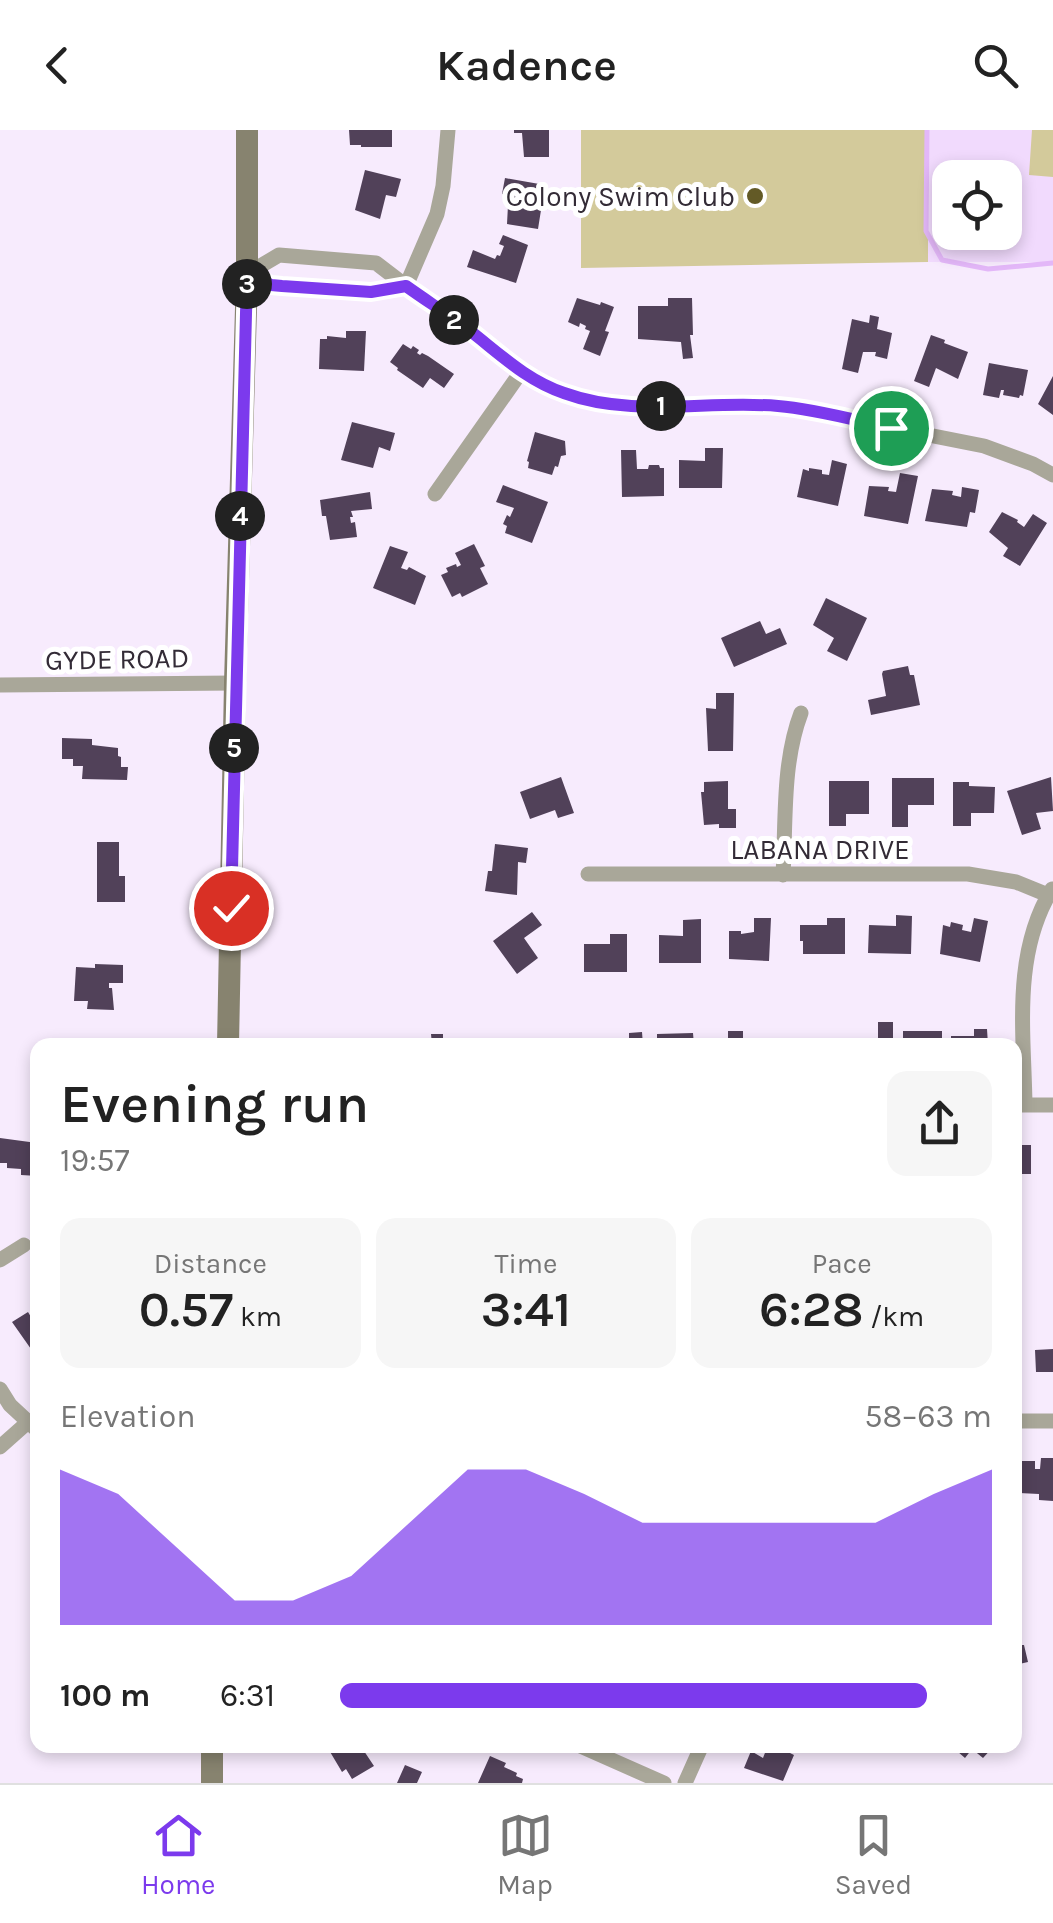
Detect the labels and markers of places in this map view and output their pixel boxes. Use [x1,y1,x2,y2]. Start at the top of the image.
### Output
place label: Colony Swim Club [506,180,735,213]
marker: Colony Swim Club [744,185,766,207]
pin: 3 [222,259,272,309]
pin: 2 [429,295,479,345]
pin: 1 [636,381,686,431]
pin [849,386,934,471]
pin: 4 [215,491,265,541]
pin: 5 [209,723,259,773]
pin [189,866,274,951]

